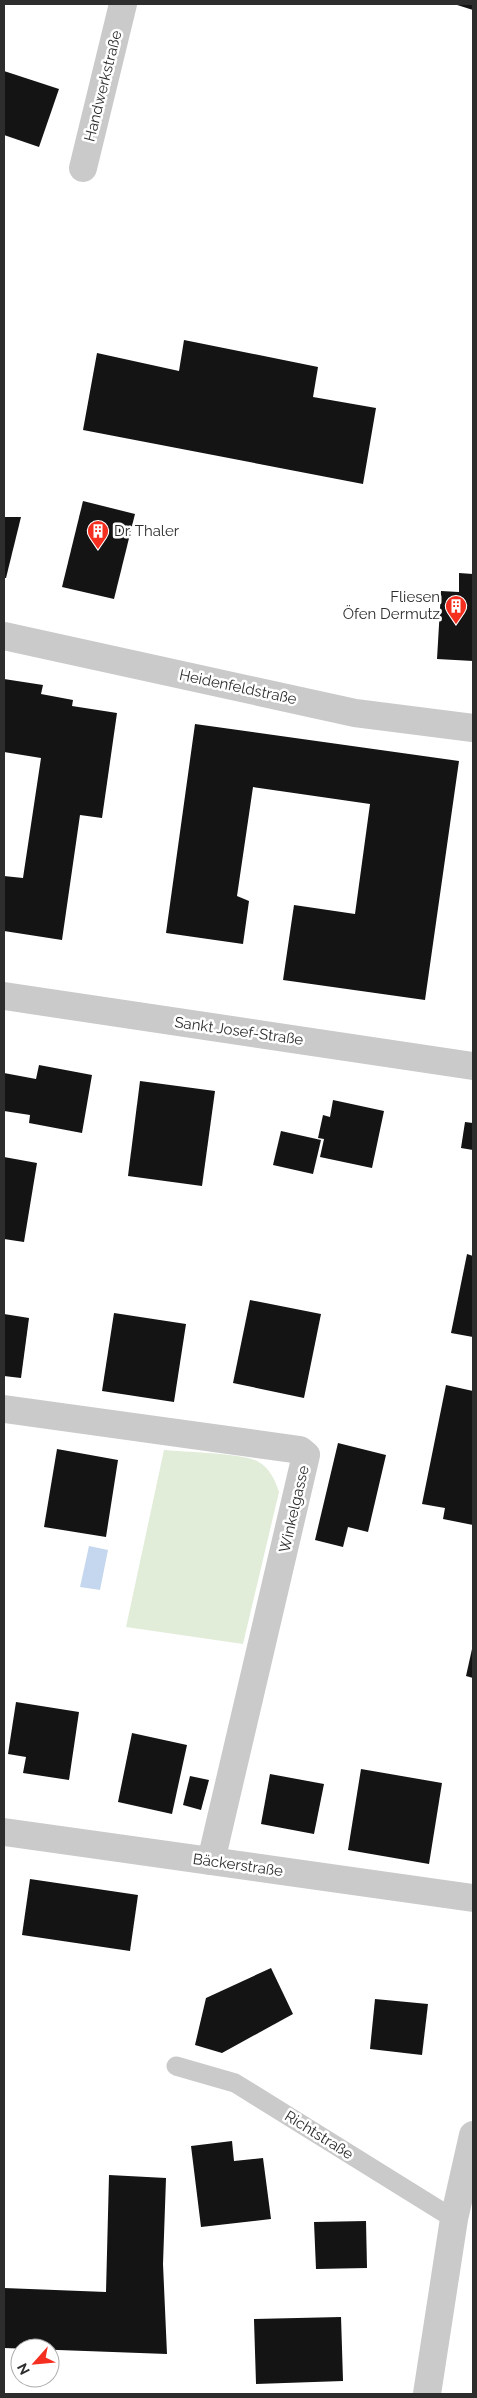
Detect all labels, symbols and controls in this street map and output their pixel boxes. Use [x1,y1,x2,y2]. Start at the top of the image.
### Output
street label: Handwerkstraße [80,28,126,143]
building icon: Dr. Thaler [86,519,110,550]
place label: Dr. Thaler [114,522,180,540]
place label: Fliesen Öfen Dermutz [343,588,440,623]
building icon: Fliesen Öfen Dermutz [444,594,468,625]
street label: Heidenfeldstraße [178,666,299,708]
street label: Sankt Josef-Straße [173,1013,305,1049]
street label: Winkelgasse [275,1463,313,1554]
street label: Bäckerstraße [192,1850,284,1880]
street label: Richtstraße [281,2107,357,2163]
north arrow [10,2338,60,2388]
text: N [14,2361,33,2377]

